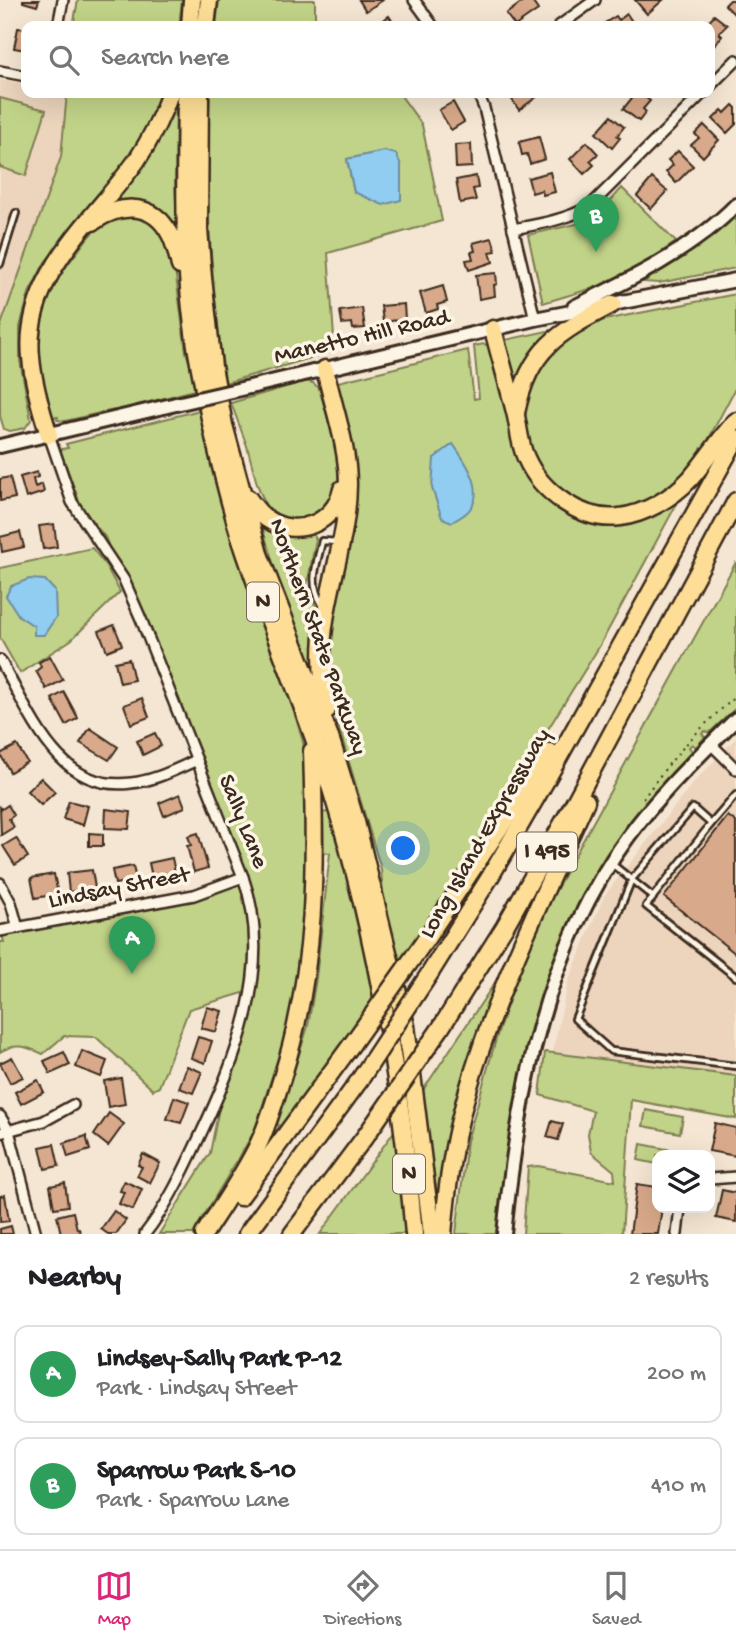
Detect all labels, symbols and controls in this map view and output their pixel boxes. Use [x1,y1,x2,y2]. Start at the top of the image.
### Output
search box [21,21,715,98]
icon: search [45,41,83,79]
text: Search here [101,44,229,75]
pin: B [573,194,619,252]
street label: Manetto Hill Road [271,303,454,372]
street label: Northern State Parkway [261,515,373,759]
road number: N [247,582,279,622]
street label: Long Island Expressway [414,724,558,944]
street label: Sally Lane [210,771,274,874]
your location [386,831,420,865]
road number: I 495 [517,832,577,872]
street label: Lindsay Street [46,861,194,917]
pin: A [109,916,155,974]
map controls [652,1150,715,1213]
button: layers [652,1150,715,1213]
road number: N [393,1154,425,1194]
text: Nearby [28,1262,121,1297]
text: 2 results [629,1266,708,1293]
text: Lindsey-Sally Park P-12 [97,1345,342,1376]
text: A [46,1361,60,1388]
text: 200 m [647,1361,706,1388]
text: Park · Lindsay Street [97,1376,296,1403]
text: Sparrow Park S-10 [97,1457,296,1488]
text: B [47,1473,59,1500]
text: 410 m [651,1473,706,1500]
text: Park · Sparrow Lane [97,1488,289,1515]
tab: Map [95,1567,133,1632]
tab: Directions [324,1567,401,1632]
tab: Saved [592,1567,641,1632]

